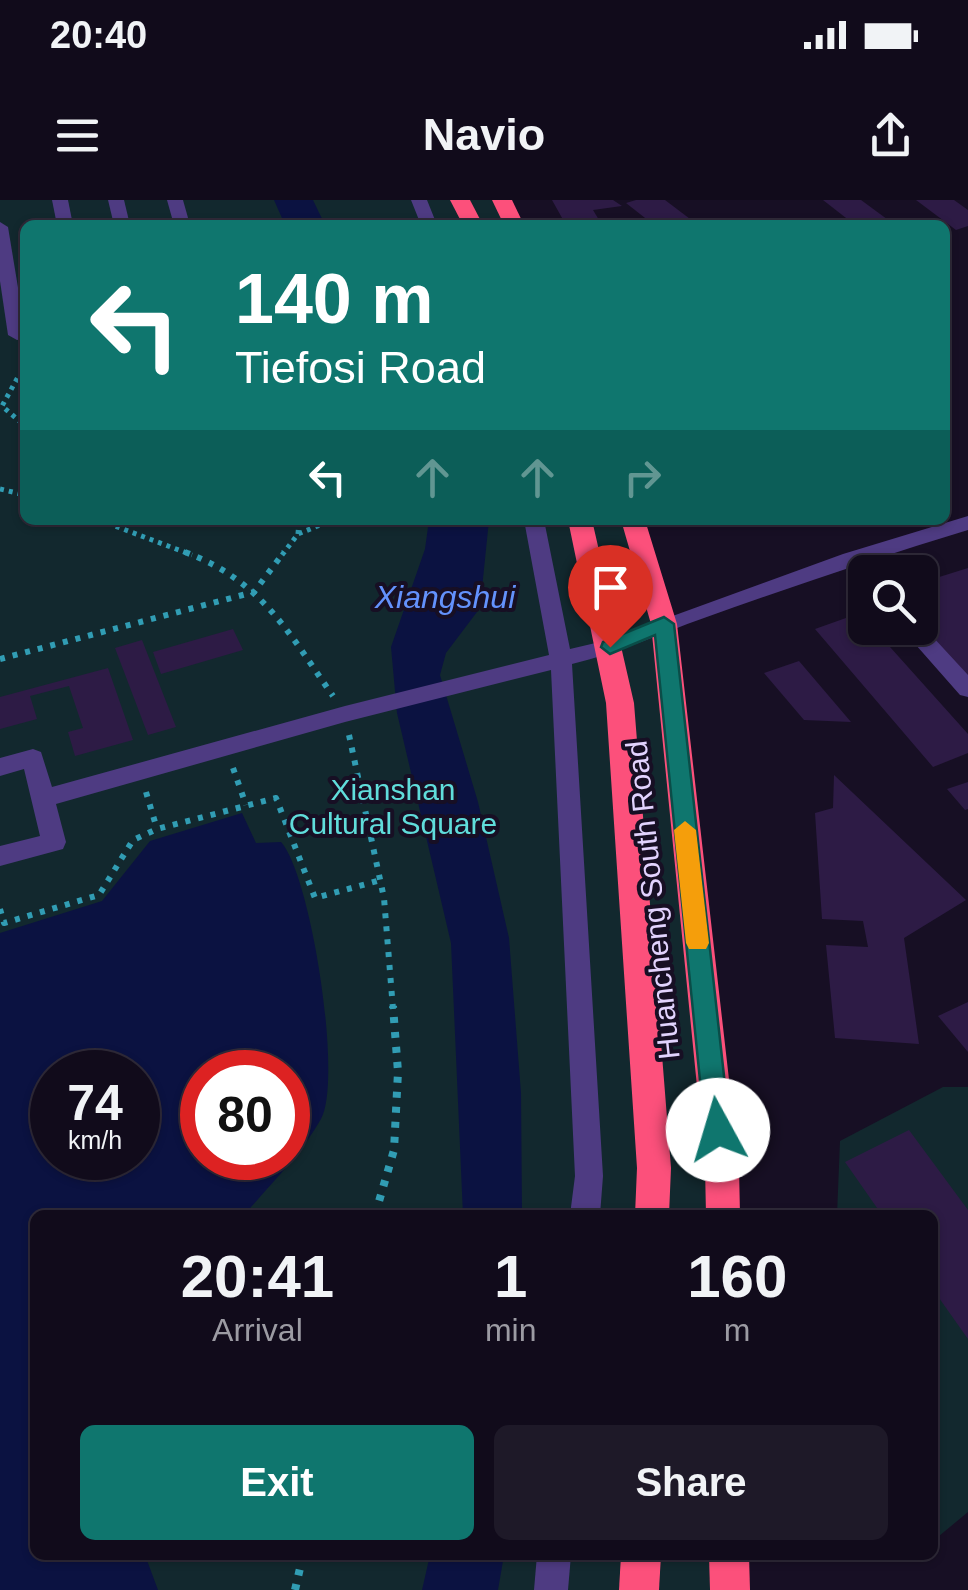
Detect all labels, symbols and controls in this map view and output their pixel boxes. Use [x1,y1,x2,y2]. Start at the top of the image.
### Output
text: 20:40 [50,14,147,56]
icon: menu [50,108,105,163]
icon: share [863,108,918,163]
text: Navio [423,109,545,160]
icon: left [70,260,200,390]
text: 140 m [235,260,433,338]
text: Tiefosi Road [235,342,486,393]
icon: left [300,450,355,505]
icon: ahead [405,450,460,505]
icon: ahead [510,450,565,505]
icon: right [615,450,670,505]
pin [568,545,653,648]
map controls [848,555,938,645]
button: search [848,555,938,645]
icon: arrive [583,560,638,615]
water label: Xiangshui [374,579,516,615]
street label: Huancheng South Road [619,739,686,1061]
park label: Xianshan Cultural Square [289,773,497,840]
speed limit sign: 80 [180,1050,310,1180]
text: 74 [67,1075,123,1131]
position arrow [666,1078,770,1182]
text: km/h [68,1126,122,1154]
text: 20:41 [181,1243,334,1310]
text: 1 [494,1243,527,1310]
text: 160 [687,1243,787,1310]
text: Arrival [212,1312,303,1348]
text: min [485,1312,536,1348]
text: m [724,1312,751,1348]
button: Exit [80,1425,474,1540]
button: Share [494,1425,888,1540]

